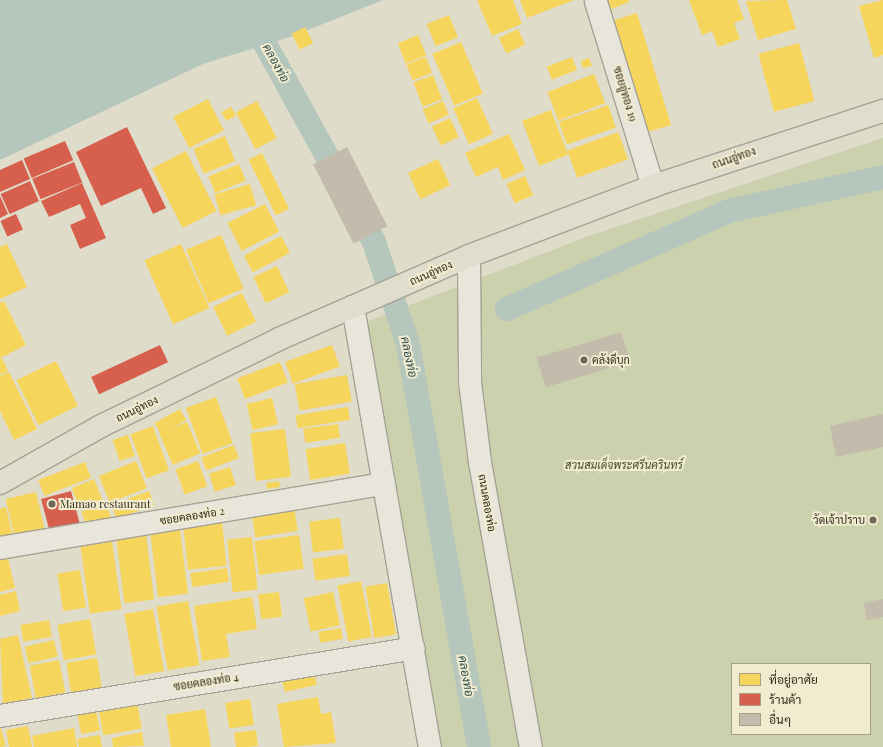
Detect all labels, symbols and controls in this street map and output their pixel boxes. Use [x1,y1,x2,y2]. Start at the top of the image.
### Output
water label: คลองท่อ [260,41,292,85]
street label: ซอยอู่ทอง 19 [610,65,640,123]
street label: ถนนอู่ทอง [710,144,758,172]
street label: ถนนอู่ทอง [408,258,454,288]
water label: คลองท่อ [398,335,420,379]
place label: คลังดีบุก [592,353,630,367]
marker: คลังดีบุก [579,355,589,365]
street label: ถนนอู่ทอง [114,393,160,425]
park label: สวนสมเด็จพระศรีนครินทร์ [565,458,683,472]
street label: ถนนคลองท่อ [475,473,499,533]
place label: Mamao restaurant [60,497,151,511]
marker: Mamao restaurant [47,499,57,509]
street label: ซอยคลองท่อ 2 [159,504,225,528]
place label: วัดเจ้าปราบ [813,513,865,527]
marker: วัดเจ้าปราบ [868,515,878,525]
water label: คลองท่อ [455,654,477,698]
legend [731,663,871,735]
street label: ซอยคลองท่อ 4 [172,670,240,694]
text: ที่อยู่อาศัย [769,671,818,687]
text: ร้านค้า [769,691,801,707]
text: อื่นๆ [769,711,791,727]

